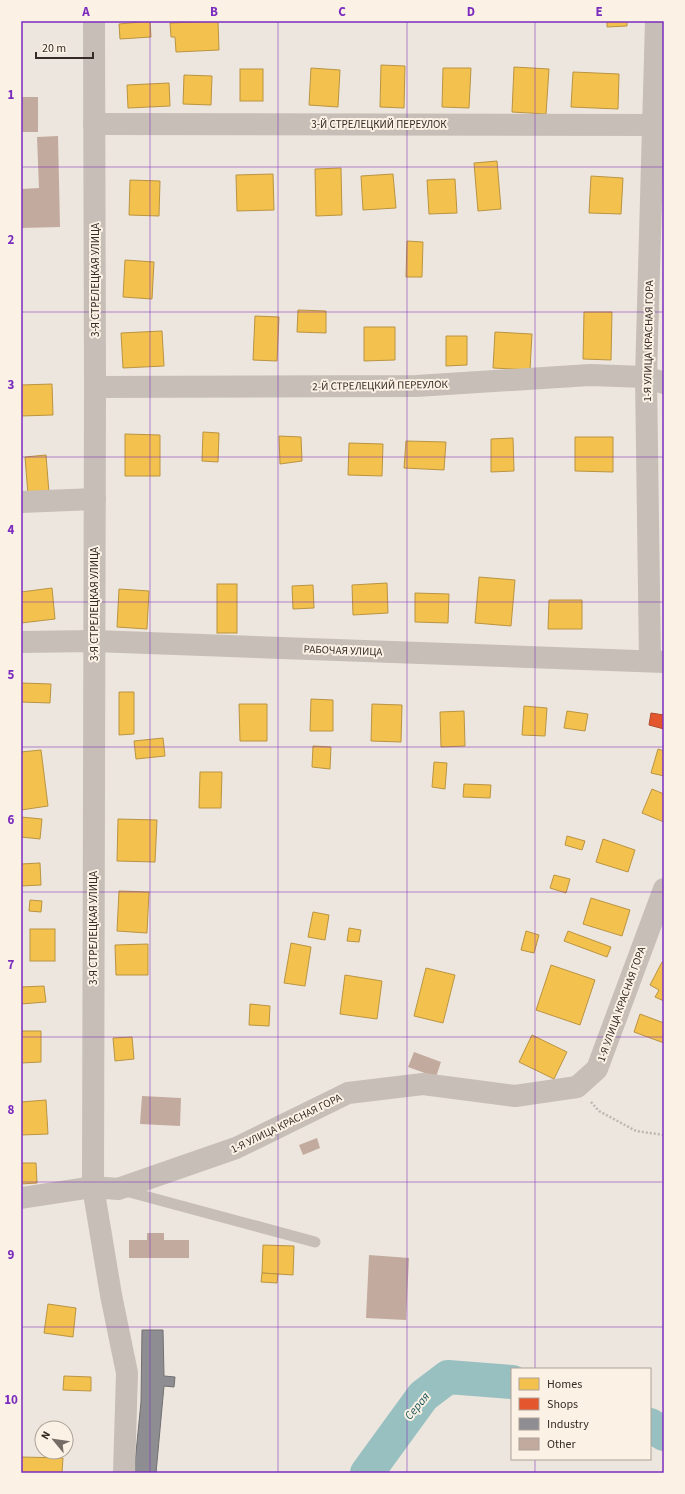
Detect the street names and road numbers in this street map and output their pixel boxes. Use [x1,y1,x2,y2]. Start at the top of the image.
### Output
street label: 3-Й СТРЕЛЕЦКИЙ ПЕРЕУЛОК [311,117,447,132]
street label: 3-Я СТРЕЛЕЦКАЯ УЛИЦА [88,223,103,337]
street label: 1-Я УЛИЦА КРАСНАЯ ГОРА [640,280,657,402]
street label: 2-Й СТРЕЛЕЦКИЙ ПЕРЕУЛОК [312,377,449,394]
street label: 3-Я СТРЕЛЕЦКАЯ УЛИЦА [87,547,102,661]
street label: РАБОЧАЯ УЛИЦА [303,642,383,659]
street label: 3-Я СТРЕЛЕЦКАЯ УЛИЦА [86,871,101,985]
street label: 1-Я УЛИЦА КРАСНАЯ ГОРА [594,944,649,1064]
street label: 1-Я УЛИЦА КРАСНАЯ ГОРА [228,1090,344,1157]

